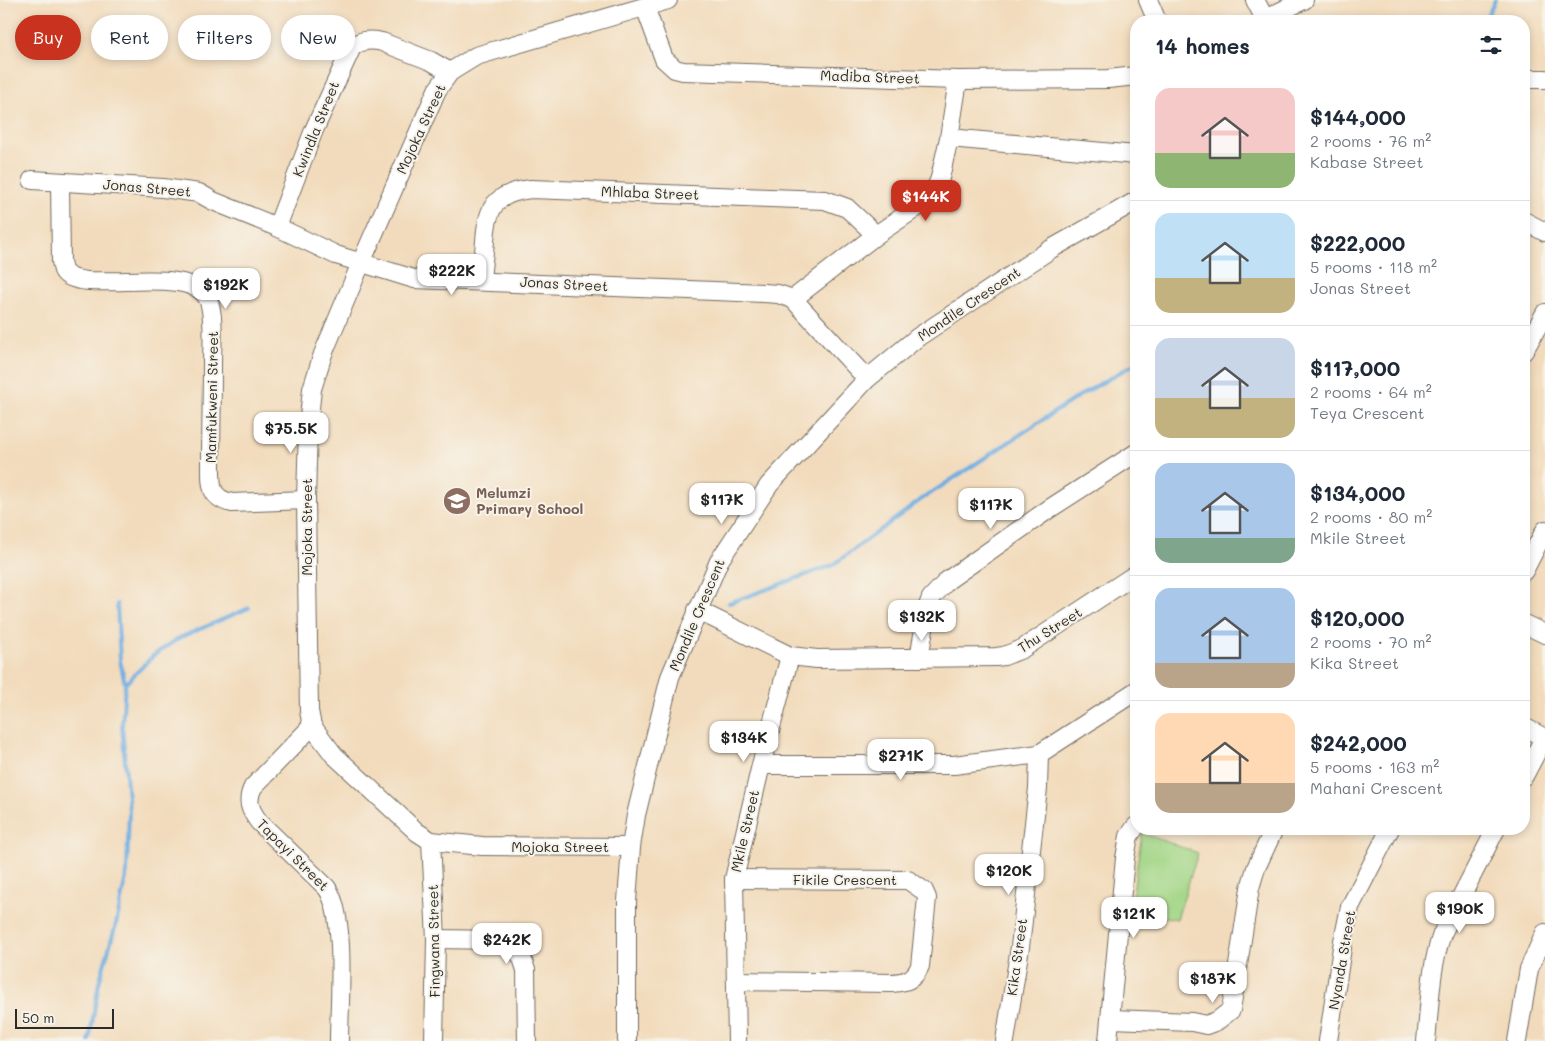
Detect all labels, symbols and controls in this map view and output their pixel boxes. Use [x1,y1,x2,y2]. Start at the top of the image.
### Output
chip: Buy [15,15,81,60]
chip: Rent [91,15,168,60]
chip: Filters [178,15,271,60]
chip: New [281,15,355,60]
icon: filters [1477,31,1505,59]
text: 14 homes [1155,32,1250,59]
street label: Madiba Street [820,65,920,88]
street label: Kwindla Street [288,78,343,179]
street label: Mojoka Street [391,81,450,177]
text: $144,000 [1310,103,1406,130]
icon: home [1195,108,1255,168]
text: 2 rooms · 76 m² [1310,130,1431,151]
text: Kabase Street [1310,151,1424,172]
street label: Jonas Street [102,174,192,201]
pin: $144K [891,180,961,222]
street label: Mhlaba Street [601,181,699,204]
text: $144K [902,185,950,206]
text: $222,000 [1310,229,1405,256]
icon: home [1195,233,1255,293]
pin: $222K [417,254,487,296]
text: 5 rooms · 118 m² [1310,256,1437,277]
text: $222K [428,259,476,280]
street label: Mondile Crescent [914,262,1024,345]
pin: $192K [191,268,261,310]
street label: Jonas Street [519,272,609,295]
text: $192K [203,273,249,294]
text: Jonas Street [1310,277,1411,298]
street label: Mamfukweni Street [201,331,222,463]
text: $117,000 [1310,354,1400,381]
icon: home [1195,358,1255,418]
text: 2 rooms · 64 m² [1310,381,1432,402]
text: Teya Crescent [1310,402,1425,423]
pin: $75.5K [250,412,332,454]
text: $75.5K [265,417,317,438]
street label: Mojoka Street [297,478,316,576]
text: $134,000 [1310,479,1405,506]
pin: $117K [687,482,757,525]
place label: Melumzi Primary School [476,483,583,518]
icon: home [1195,483,1255,543]
school or university icon: Melumzi Primary School [442,486,472,516]
text: $117K [700,488,744,509]
pin: $117K [956,488,1026,530]
text: $117K [969,493,1013,514]
text: 2 rooms · 80 m² [1310,506,1432,527]
text: Mkile Street [1310,527,1406,548]
street label: Mondile Crescent [664,556,729,674]
pin: $132K [887,600,957,642]
street label: Thu Street [1014,602,1085,657]
text: $120,000 [1310,604,1404,631]
text: $132K [899,605,945,626]
icon: home [1195,608,1255,668]
text: 2 rooms · 70 m² [1310,631,1431,652]
text: Kika Street [1310,652,1399,673]
pin: $134K [709,720,779,763]
text: $134K [720,726,768,747]
text: $242,000 [1310,729,1407,756]
icon: home [1195,733,1255,793]
pin: $271K [866,738,936,781]
text: $271K [878,744,924,765]
text: 5 rooms · 163 m² [1310,756,1439,777]
text: Mahani Crescent [1310,777,1443,798]
street label: Mkile Street [726,788,763,874]
street label: Tapayi Street [253,815,333,895]
street label: Mojoka Street [511,837,609,856]
pin: $120K [974,854,1044,896]
text: $120K [986,859,1032,880]
street label: Fikile Crescent [793,870,897,889]
street label: Fingwana Street [423,884,444,998]
pin: $190K [1425,892,1495,934]
pin: $121K [1099,896,1169,939]
text: $190K [1436,897,1484,918]
text: $121K [1112,902,1156,923]
street label: Nyanda Street [1323,909,1360,1011]
street label: Kika Street [1002,917,1031,997]
pin: $242K [472,922,542,965]
text: $242K [483,928,531,949]
pin: $187K [1178,962,1248,1004]
text: $187K [1190,967,1236,988]
scale bar [15,1006,114,1029]
text: 50 m [22,1008,54,1027]

